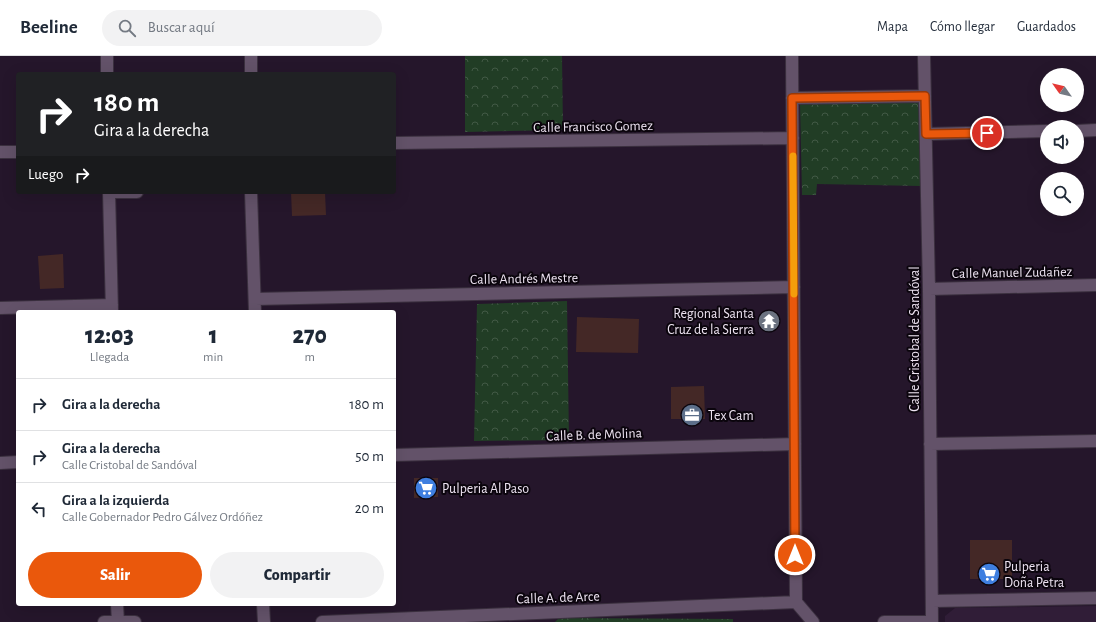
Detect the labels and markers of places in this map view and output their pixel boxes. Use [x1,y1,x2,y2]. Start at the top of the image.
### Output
pin [970,116,1004,150]
place label: Regional Santa Cruz de la Sierra [667,307,755,337]
temple icon: Regional Santa Cruz de la Sierra [756,308,782,334]
office icon: Tex Cam [679,402,705,428]
place label: Tex Cam [708,409,754,423]
supermarket icon: Pulperia Al Paso [413,475,439,501]
place label: Pulperia Al Paso [442,482,529,496]
place label: Pulperia Doña Petra [1004,560,1065,590]
supermarket icon: Pulperia Doña Petra [976,561,1002,587]

